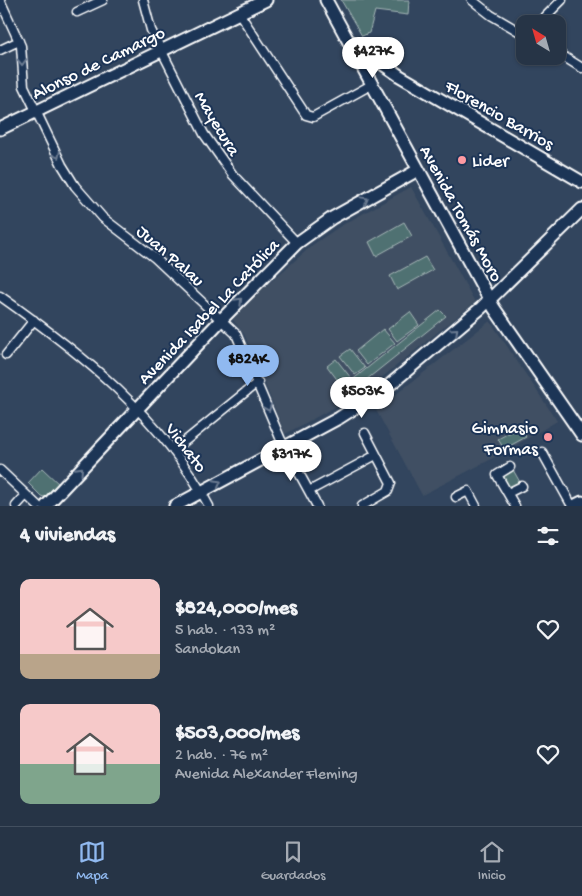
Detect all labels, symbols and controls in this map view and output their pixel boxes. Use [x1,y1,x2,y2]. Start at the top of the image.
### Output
north arrow [516,15,566,65]
map controls [516,15,566,65]
street label: Alonso de Camargo [29,23,169,106]
pin: $427K [338,36,408,79]
text: $427K [353,43,393,62]
one-way arrow [17,58,27,66]
street label: Florencio Barrios [440,76,558,156]
street label: Mayecura [188,88,244,161]
street label: Avenida Tomás Moro [414,142,506,286]
one-way arrow [51,150,61,159]
place label: Lider [472,152,510,173]
marker: Lider [456,154,468,166]
one-way arrow [359,196,368,206]
street label: Juan Palau [131,222,208,292]
street label: Avenida Isabel La Católica [135,235,286,390]
one-way arrow [233,298,242,307]
one-way arrow [450,327,459,336]
pin: $824K [213,344,283,387]
text: $824K [228,351,268,370]
pin: $503K [327,376,397,419]
text: $503K [341,383,383,402]
one-way arrow [262,403,272,412]
street label: Vichato [159,419,210,477]
place label: Gimnasio Formas [472,419,539,461]
marker: Gimnasio Formas [542,431,554,443]
pin: $317K [256,440,326,482]
text: $317K [271,446,311,465]
one-way arrow [74,467,83,476]
one-way arrow [212,479,221,489]
icon: filters [534,522,562,550]
text: 4 viviendas [20,524,115,549]
text: $824,000/mes [175,597,297,622]
icon: home [60,599,120,659]
icon: heart [534,615,562,643]
text: 5 hab. · 133 m² [175,622,275,641]
text: Sandokan [175,641,240,660]
text: $503,000/mes [175,722,299,747]
icon: home [60,724,120,784]
icon: heart [534,740,562,768]
text: 2 hab. · 76 m² [175,747,268,766]
text: Avenida Alexander Fleming [175,766,358,785]
tab: Mapa [76,838,108,885]
tab: Guardados [261,838,325,885]
tab: Inicio [478,838,506,885]

